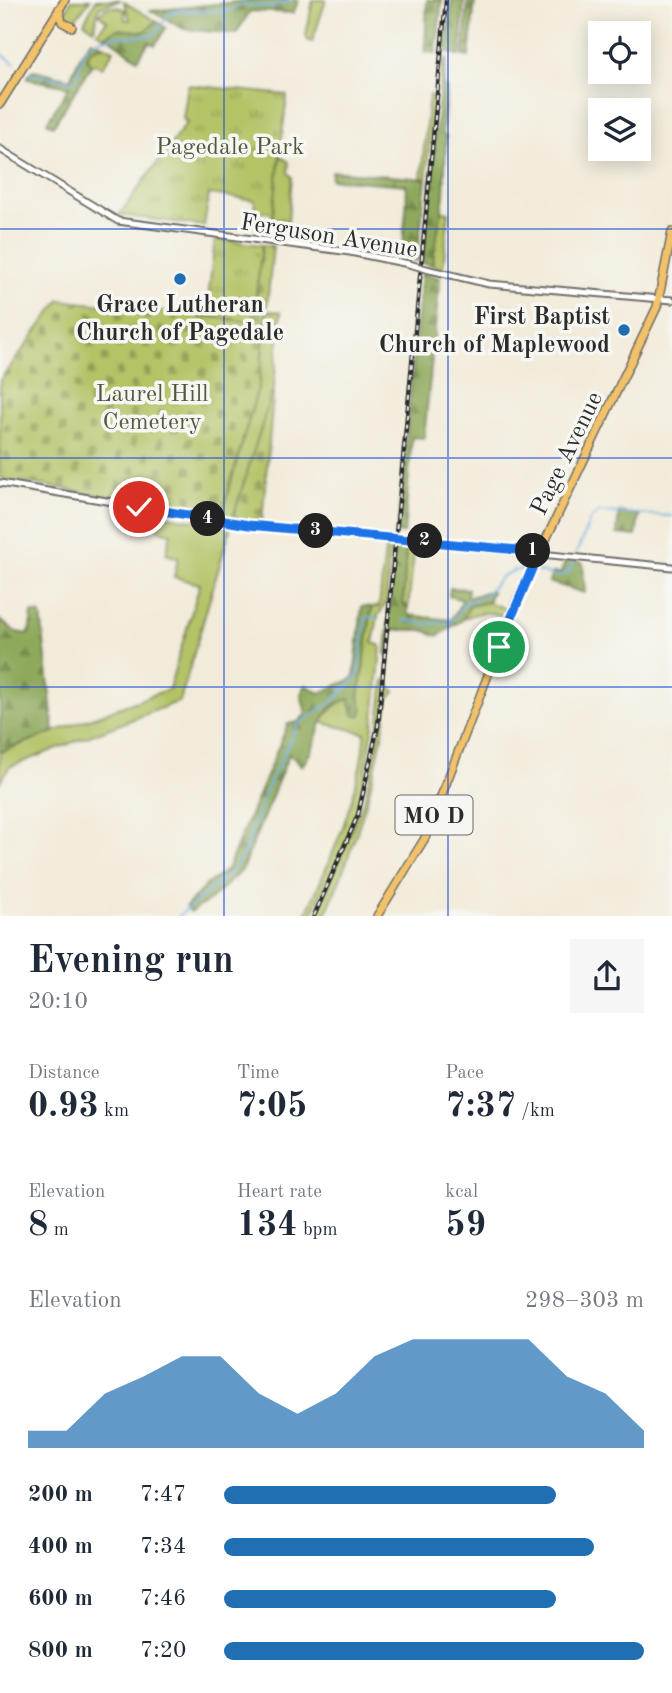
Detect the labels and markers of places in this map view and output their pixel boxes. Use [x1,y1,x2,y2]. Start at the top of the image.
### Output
marker: Grace Lutheran Church of Pagedale [172,271,188,287]
place label: Grace Lutheran Church of Pagedale [76,294,284,346]
place label: First Baptist Church of Maplewood [379,306,610,358]
marker: First Baptist Church of Maplewood [616,322,632,338]
pin [109,477,169,537]
pin: 4 [190,502,226,536]
pin: 3 [298,514,334,548]
pin: 2 [408,524,442,558]
pin: 1 [516,534,550,568]
pin [469,617,529,677]

